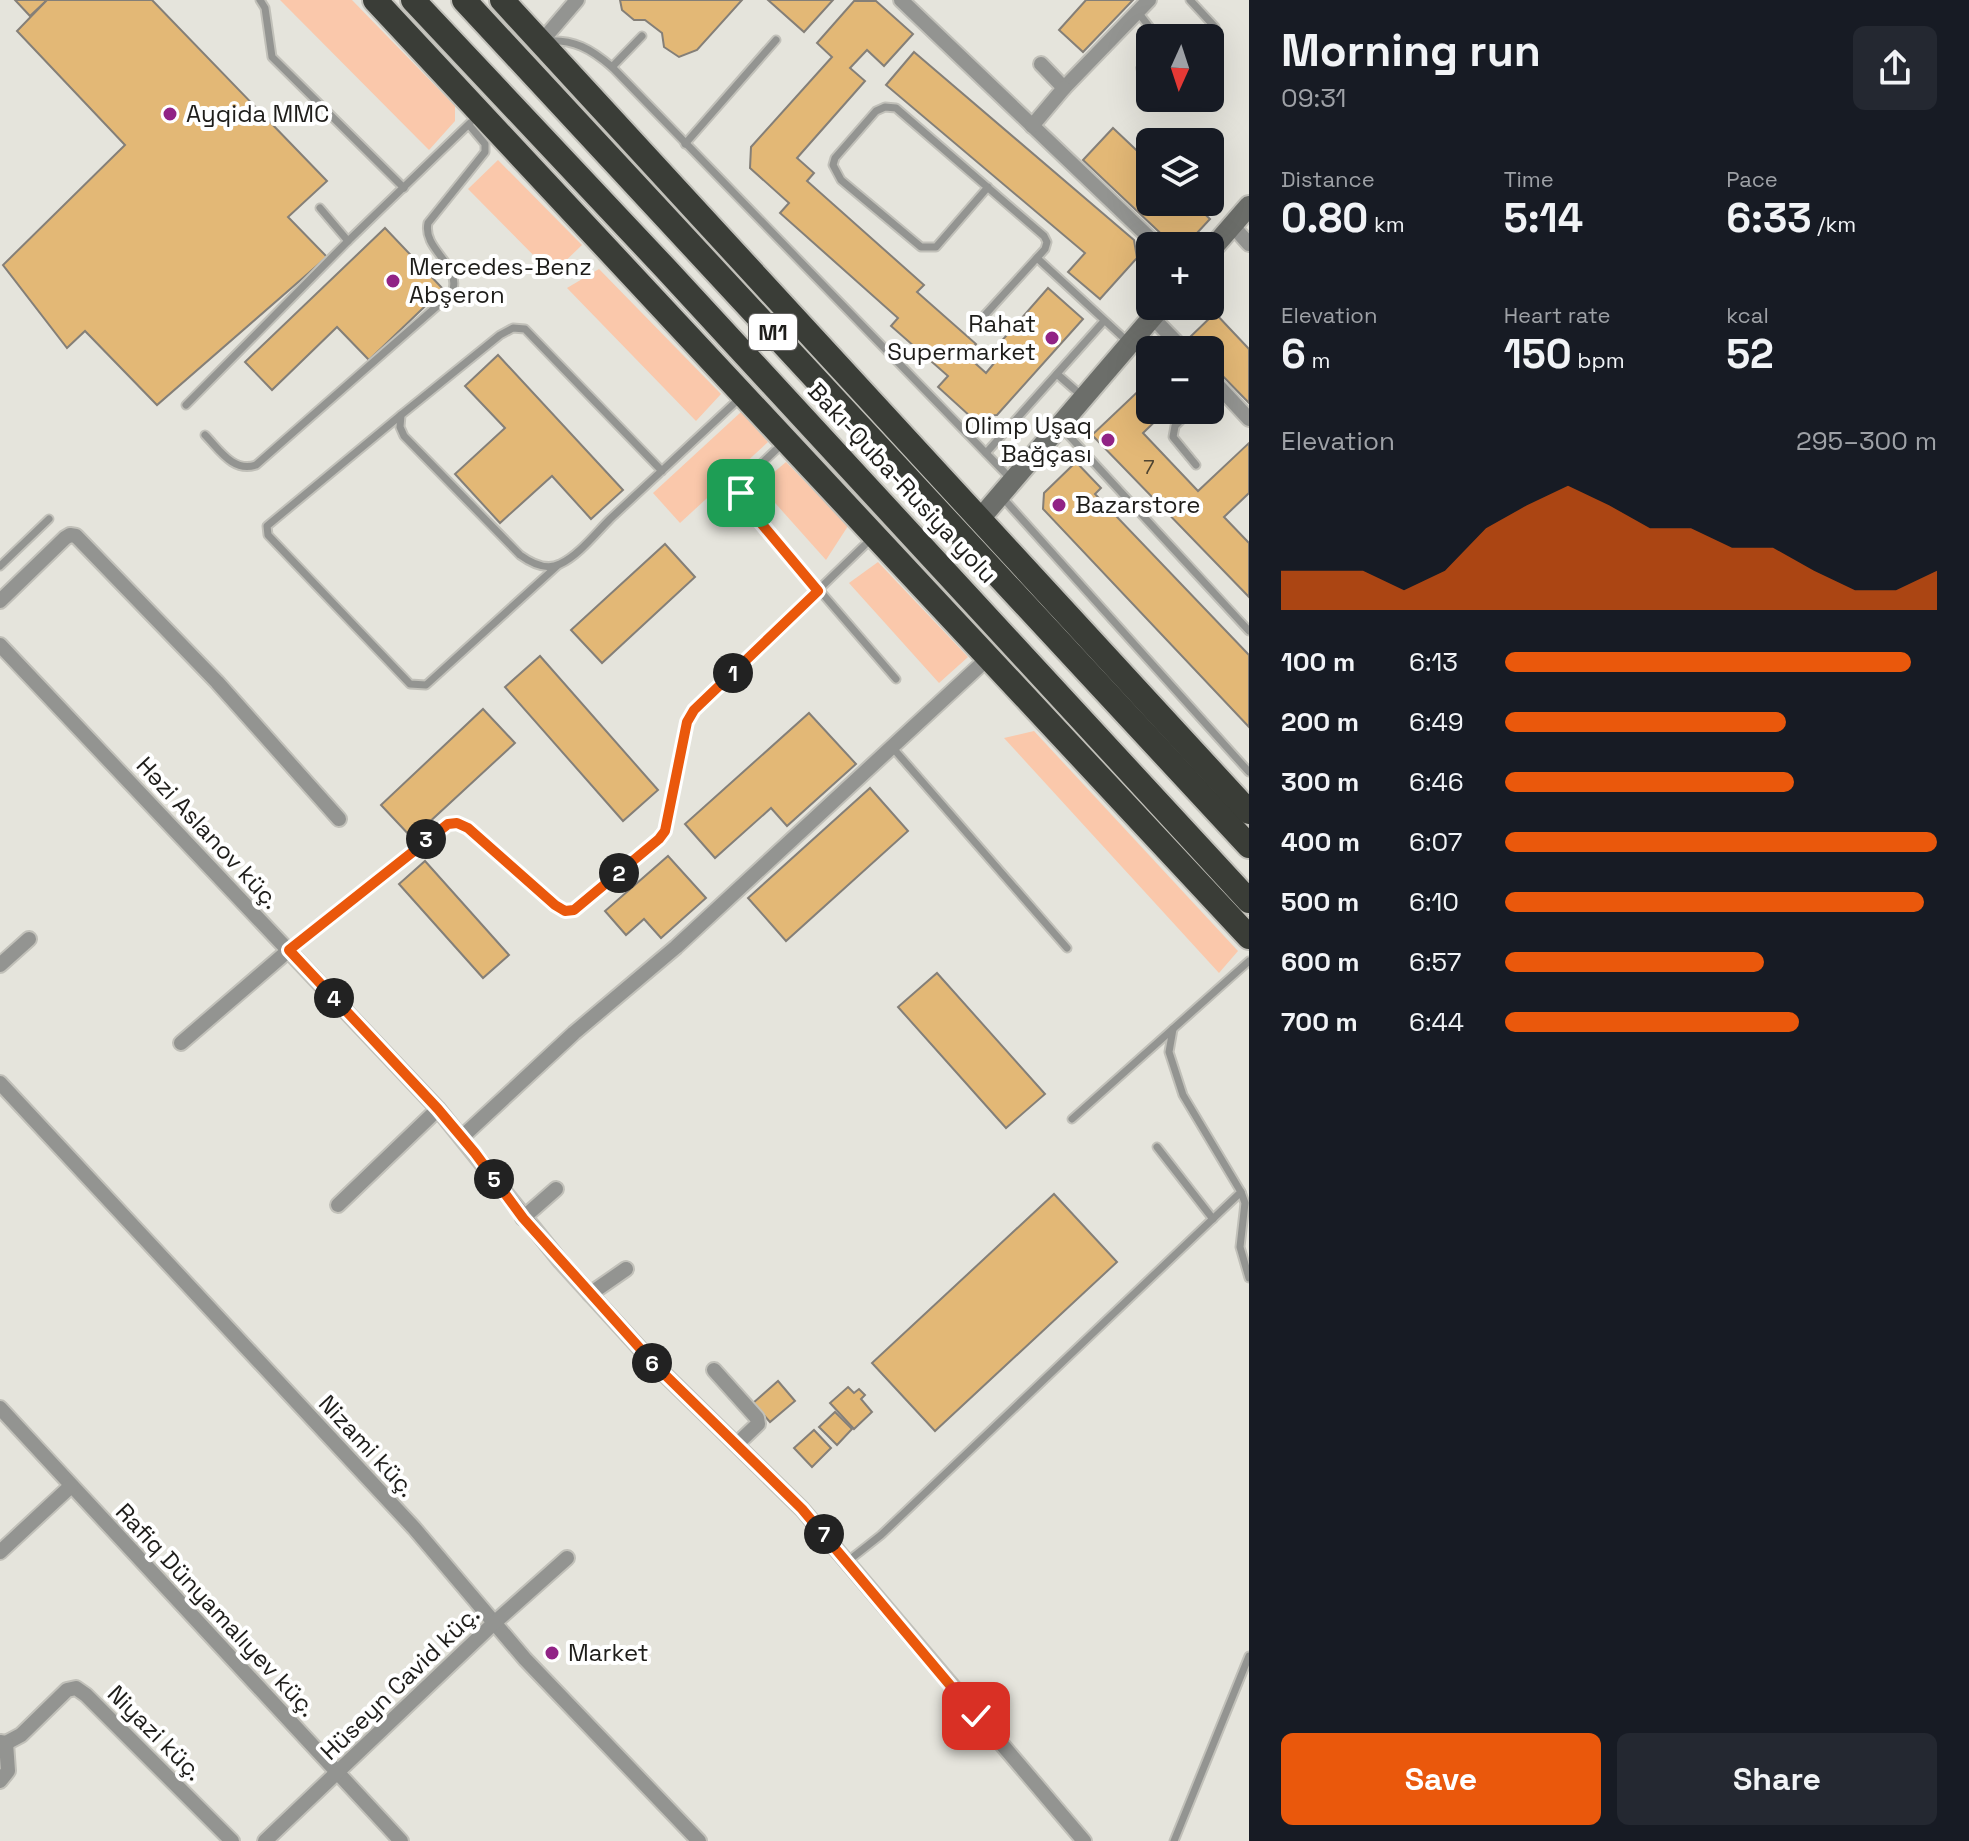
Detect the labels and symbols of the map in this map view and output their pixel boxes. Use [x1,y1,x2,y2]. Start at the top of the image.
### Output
north arrow [1136,24,1224,112]
place label: Ayqida MMC [186,98,330,129]
marker: Ayqida MMC [161,105,179,123]
place label: Mercedes-Benz Abşeron [409,251,592,310]
marker: Mercedes-Benz Abşeron [384,272,402,290]
place label: Rahat Supermarket [887,308,1036,367]
road number: M1 [749,314,797,350]
marker: Rahat Supermarket [1043,329,1061,347]
street label: Bakı-Quba-Rusiya yolu [801,376,1003,589]
place label: Olimp Uşaq Bağçası [964,410,1092,469]
marker: Olimp Uşaq Bağçası [1099,431,1117,449]
house number: 7 [1143,454,1155,480]
pin [707,459,775,527]
place label: Bazarstore [1075,489,1200,520]
marker: Bazarstore [1050,496,1068,514]
pin: 1 [713,653,753,693]
street label: Həzi Aslanov küç. [130,750,287,915]
pin: 3 [406,819,446,859]
pin: 2 [599,853,639,893]
pin: 4 [314,978,354,1018]
pin: 5 [474,1159,514,1199]
pin: 6 [632,1343,672,1383]
street label: Nizami küç. [312,1388,423,1503]
street label: Rafiq Dünyamalıyev küç. [109,1496,323,1723]
pin: 7 [804,1514,844,1554]
street label: Hüseyn Cavid küç. [313,1599,486,1767]
place label: Market [568,1637,649,1668]
marker: Market [543,1644,561,1662]
street label: Niyazi küç. [101,1678,210,1787]
pin [942,1682,1010,1750]

